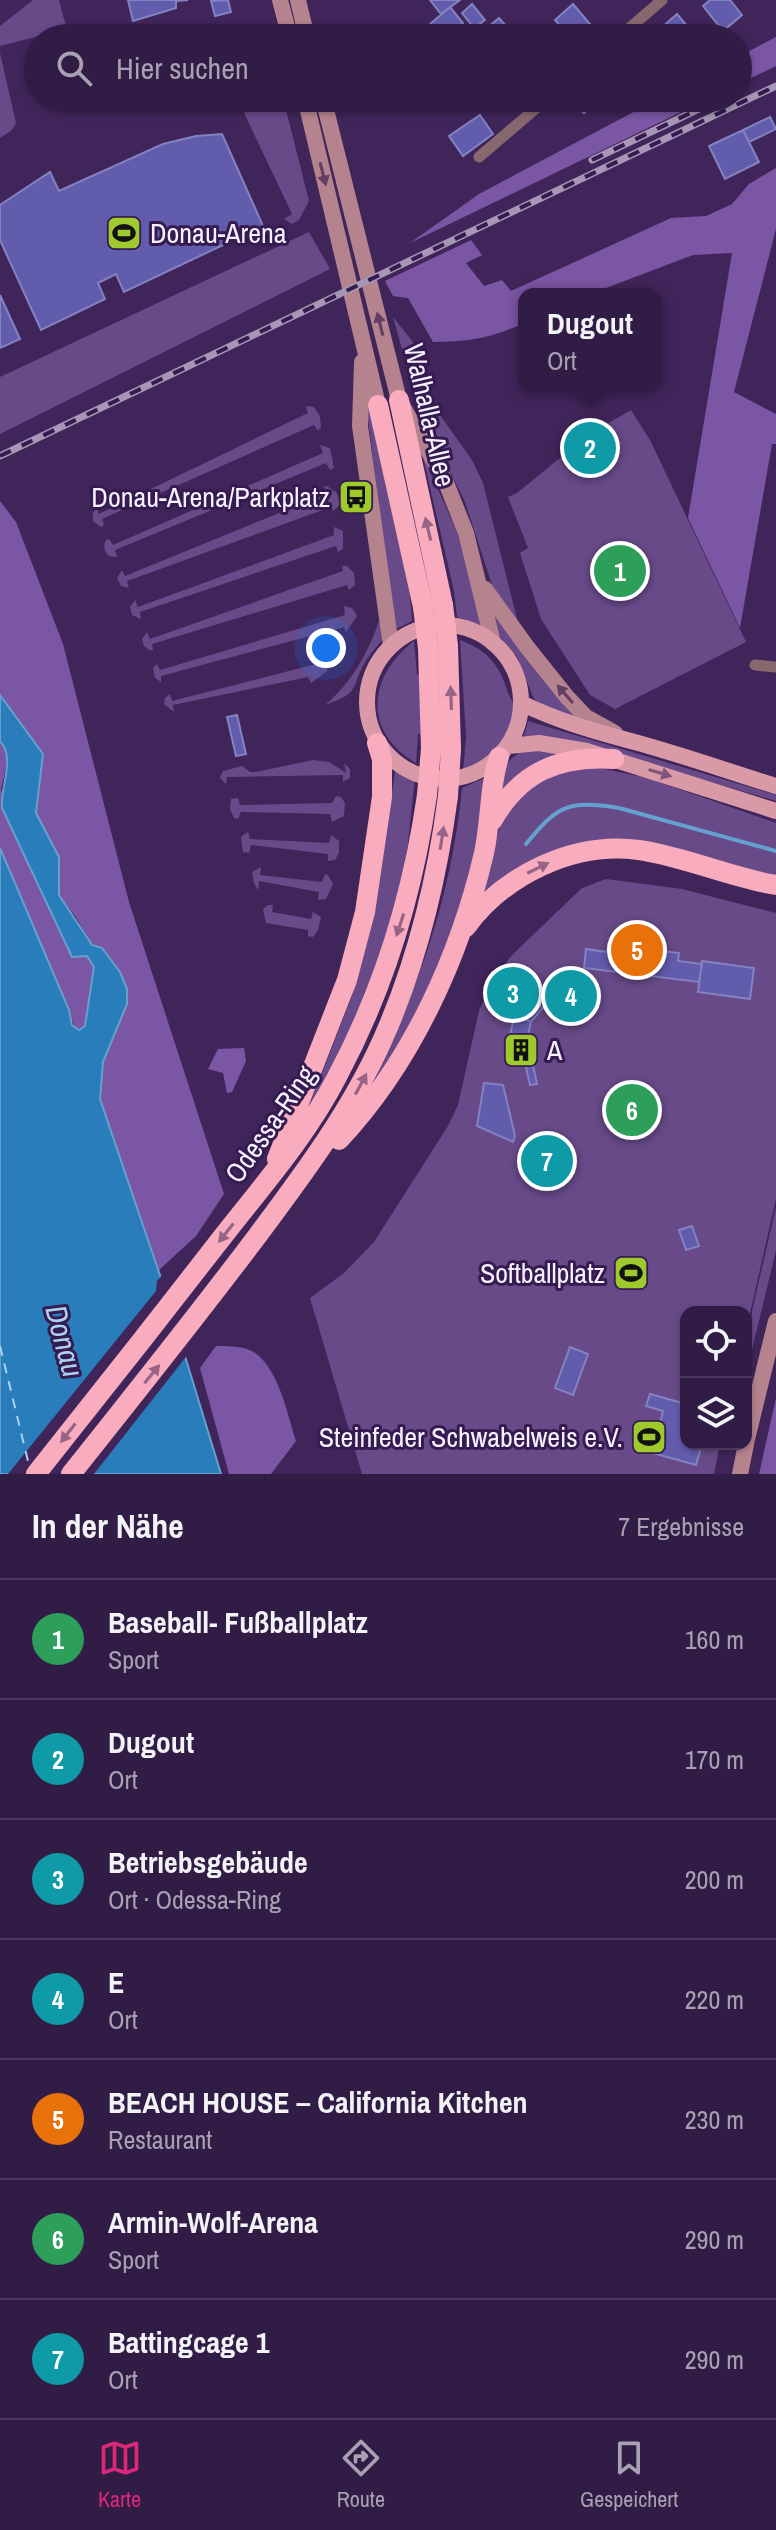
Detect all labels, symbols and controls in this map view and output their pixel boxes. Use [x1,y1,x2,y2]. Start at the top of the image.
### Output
search box [24,24,752,112]
icon: search [52,46,96,90]
text: Hier suchen [116,48,249,88]
one-way arrow [317,161,330,186]
sports icon: Donau-Arena [105,214,143,252]
place label: Donau-Arena [150,214,287,252]
popup [518,288,662,392]
text: Dugout [547,303,633,343]
one-way arrow [374,312,386,337]
street label: Walhalla-Allee [395,340,465,490]
text: Ort [547,343,577,378]
pin: 2 [564,418,616,478]
place label: Donau-Arena/Parkplatz [91,478,330,516]
bus stop icon: Donau-Arena/Parkplatz [337,478,375,516]
one-way arrow [421,516,434,541]
pin: 1 [594,541,646,601]
your location [306,628,346,668]
one-way arrow [444,685,457,710]
one-way arrow [557,685,574,705]
one-way arrow [649,768,673,780]
one-way arrow [436,826,449,851]
one-way arrow [527,861,550,875]
one-way arrow [393,914,405,938]
pin: 5 [611,920,663,980]
pin: 3 [487,963,539,1023]
pin: 4 [545,966,597,1026]
building icon: A [502,1031,540,1069]
place label: A [546,1031,563,1069]
street label: Odessa-Ring [216,1058,324,1190]
one-way arrow [353,1073,367,1095]
pin: 6 [606,1080,658,1140]
pin: 7 [521,1131,573,1191]
one-way arrow [218,1223,234,1243]
place label: Softballplatz [480,1254,605,1292]
sports icon: Softballplatz [612,1254,650,1292]
water label: Donau [36,1301,94,1381]
map controls [680,1306,752,1450]
button: locate [680,1306,752,1378]
one-way arrow [143,1364,159,1384]
button: layers [680,1378,752,1450]
place label: Steinfeder Schwabelweis e.V. [319,1418,623,1456]
sports icon: Steinfeder Schwabelweis e.V. [630,1418,668,1456]
one-way arrow [60,1423,77,1443]
text: In der Nähe [32,1503,184,1549]
text: 7 Ergebnisse [618,1509,744,1544]
text: Baseball- Fußballplatz [108,1602,368,1642]
text: 1 [52,1622,64,1657]
text: 160 m [685,1622,744,1657]
text: Sport [108,1642,159,1677]
text: Dugout [108,1722,194,1762]
text: 2 [52,1742,64,1777]
text: 170 m [685,1742,744,1777]
text: Ort [108,1762,138,1797]
text: Betriebsgebäude [108,1842,308,1882]
text: 3 [52,1862,64,1897]
text: 200 m [685,1862,744,1897]
text: Ort · Odessa-Ring [108,1882,281,1917]
text: E [108,1962,124,2002]
text: 4 [52,1982,64,2017]
text: 220 m [685,1982,744,2017]
text: Ort [108,2002,138,2037]
text: BEACH HOUSE – California Kitchen [108,2082,528,2122]
text: 5 [52,2102,64,2137]
text: 230 m [685,2102,744,2137]
text: Restaurant [108,2122,212,2157]
text: Armin-Wolf-Arena [108,2202,318,2242]
text: 6 [52,2222,64,2257]
text: 290 m [685,2222,744,2257]
text: Sport [108,2242,159,2277]
text: Battingcage 1 [108,2322,269,2362]
text: 7 [52,2342,64,2377]
text: 290 m [685,2342,744,2377]
text: Ort [108,2362,138,2397]
tab: Karte [98,2436,142,2514]
tab: Route [337,2436,385,2514]
tab: Gespeichert [580,2436,678,2514]

